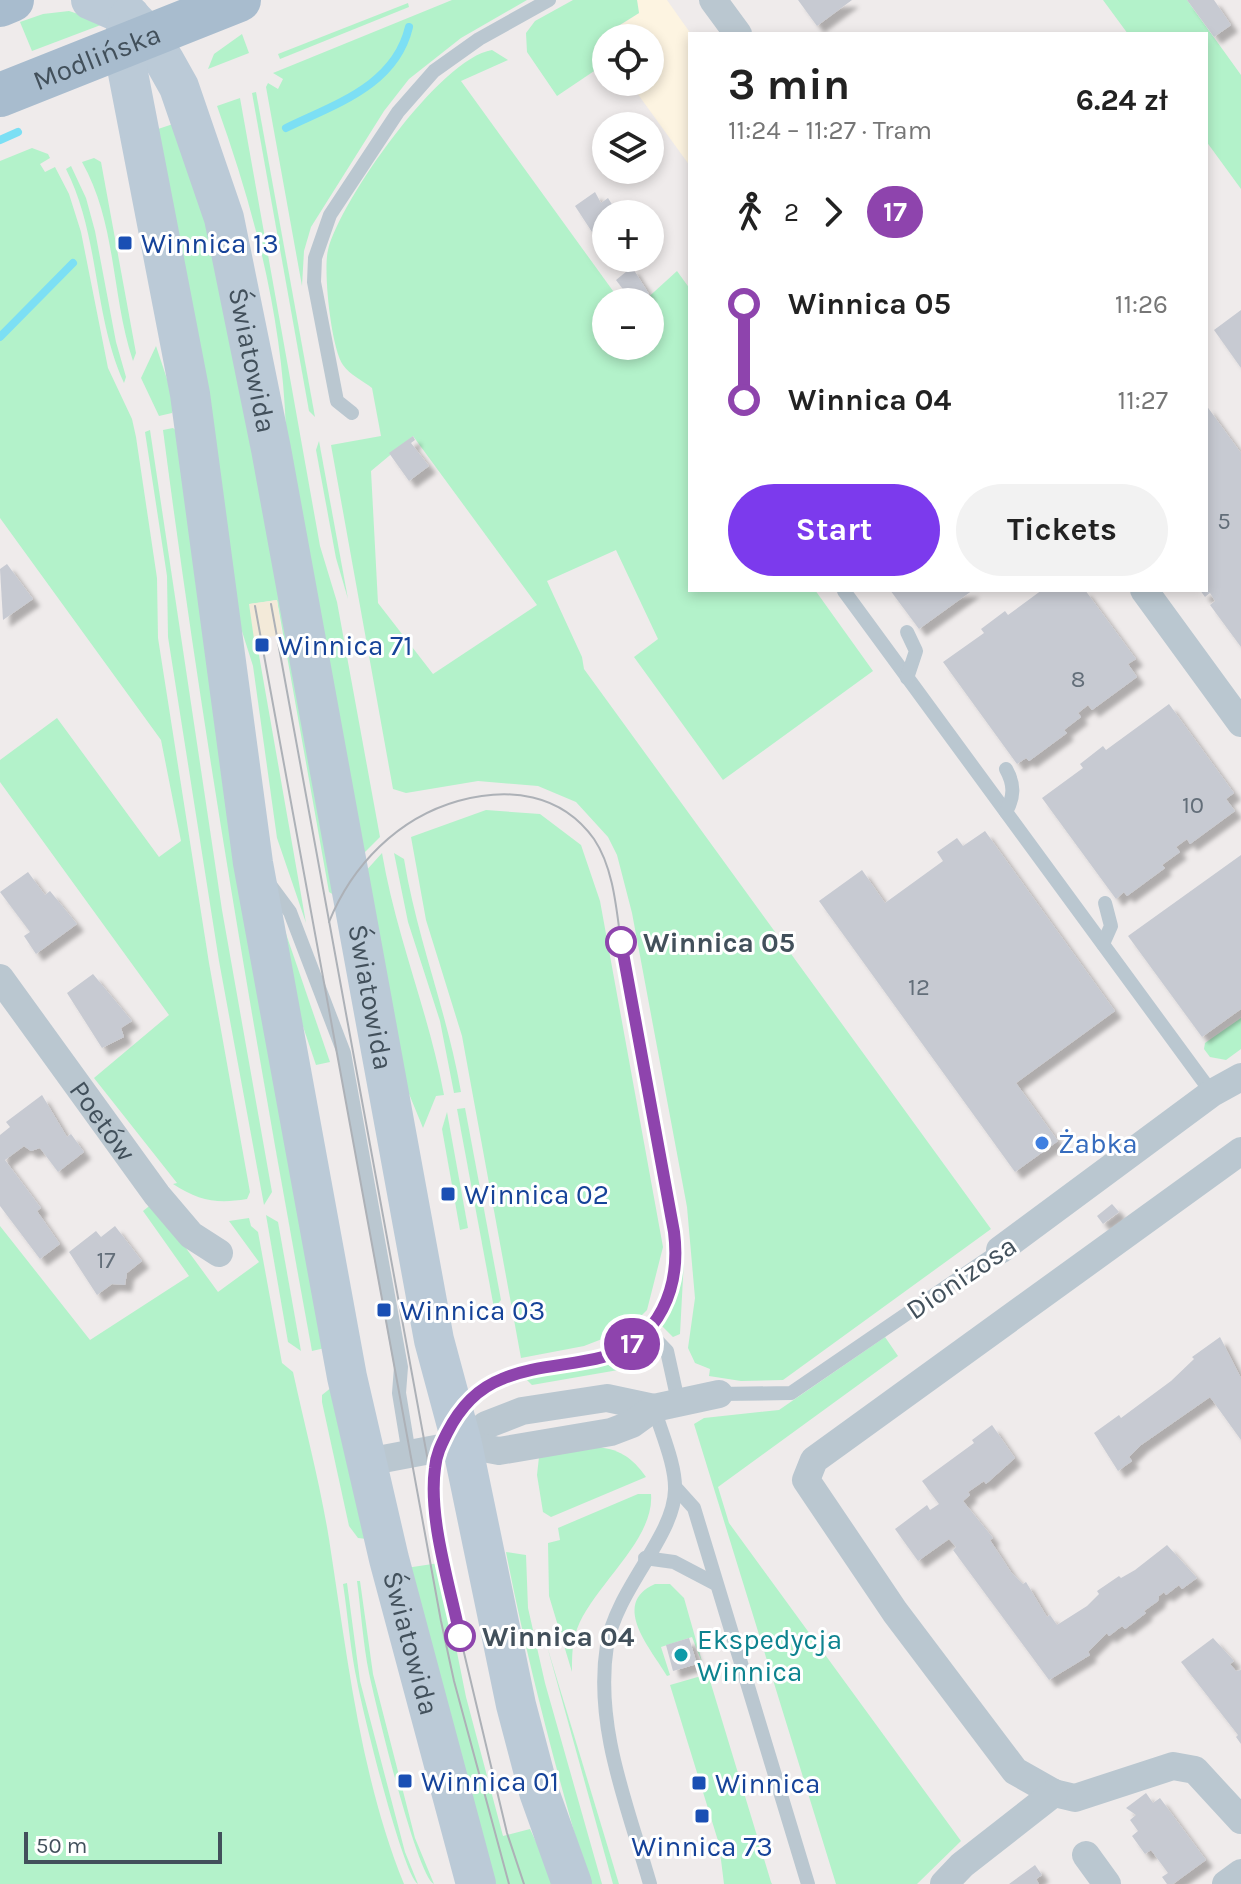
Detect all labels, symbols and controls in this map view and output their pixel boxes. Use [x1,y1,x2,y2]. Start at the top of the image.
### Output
street label: Modlińska [28,17,165,97]
map controls [592,24,664,360]
button: locate [592,24,664,96]
text: 3 min [728,59,850,110]
text: 6.24 zł [1076,82,1168,118]
button: layers [592,112,664,184]
text: 11:24 – 11:27 · Tram [728,115,932,146]
icon: walk [728,190,772,234]
icon: forward [811,190,855,234]
text: 17 [883,195,907,228]
text: 2 [784,197,799,228]
button: + [592,200,664,272]
place label: Winnica 13 [141,227,279,260]
marker: Winnica 13 [116,234,134,252]
street label: Światowida [222,285,283,436]
text: Winnica 05 [788,286,951,322]
button: − [592,288,664,360]
text: 11:26 [1115,289,1168,320]
text: Winnica 04 [788,382,951,418]
text: 11:27 [1118,385,1168,416]
button: Start [728,484,940,576]
button: Tickets [956,484,1168,576]
house number: 5 [1217,507,1231,535]
place label: Winnica 71 [278,629,412,662]
marker: Winnica 71 [253,636,271,654]
house number: 8 [1071,665,1085,693]
house number: 10 [1182,791,1204,819]
street label: Światowida [341,922,400,1073]
place label: Winnica 05 [643,926,795,959]
marker: Winnica 05 [606,927,636,957]
house number: 12 [908,973,930,1001]
street label: Poetów [63,1074,143,1168]
place label: Żabka [1058,1127,1138,1160]
marker: Żabka [1033,1134,1051,1152]
place label: Winnica 02 [464,1178,609,1211]
marker: Winnica 02 [439,1185,457,1203]
street label: Dionizosa [900,1228,1023,1326]
house number: 17 [96,1246,116,1274]
place label: Winnica 03 [400,1294,545,1327]
marker: Winnica 03 [375,1301,393,1319]
line badge: 17 [596,1318,668,1370]
text: 17 [620,1327,644,1360]
street label: Światowida [376,1568,446,1719]
place label: Winnica 04 [482,1620,635,1653]
marker: Winnica 04 [445,1621,475,1651]
place label: Ekspedycja Winnica [697,1623,842,1688]
marker: Ekspedycja Winnica [672,1646,690,1664]
place label: Winnica 01 [421,1765,559,1798]
place label: Winnica [715,1767,820,1800]
marker: Winnica 01 [396,1772,414,1790]
marker: Winnica [690,1774,708,1792]
marker: Winnica 73 [693,1807,711,1825]
scale bar [24,1828,222,1864]
place label: Winnica 73 [631,1830,773,1863]
text: 50 m [36,1833,87,1859]

